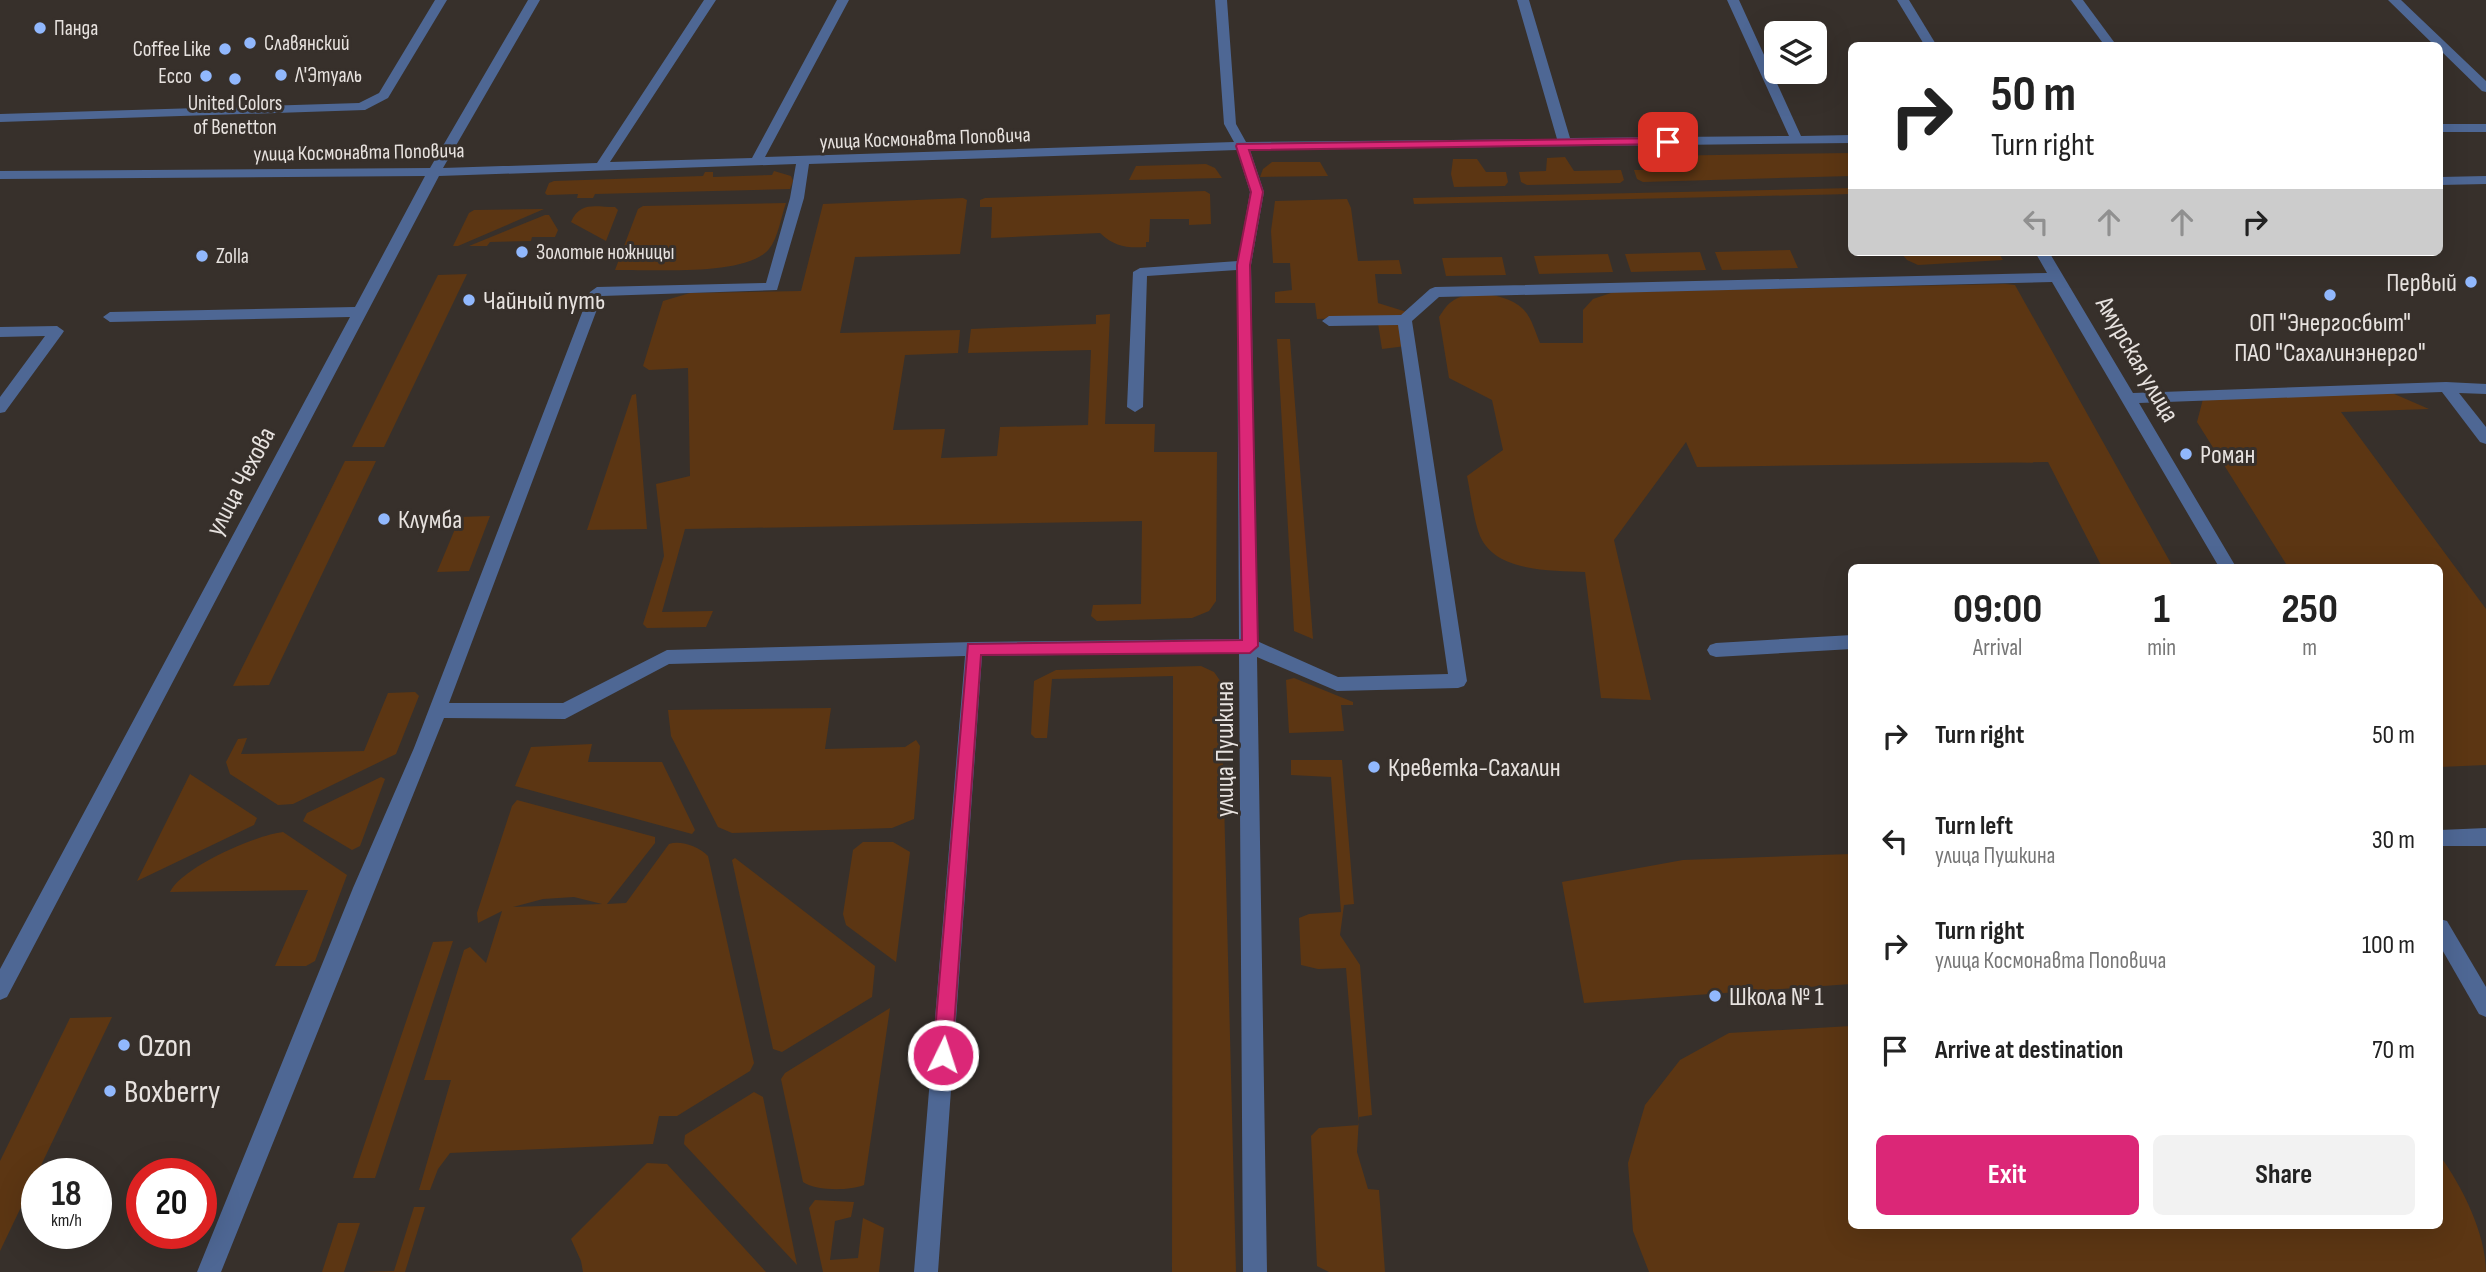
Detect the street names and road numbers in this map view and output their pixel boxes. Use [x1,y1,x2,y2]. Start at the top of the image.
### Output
street label: улица Космонавта Поповича [819,122,1031,155]
street label: улица Космонавта Поповича [253,138,465,167]
street label: Амурская улица [2088,291,2185,428]
street label: улица Чехова [200,422,283,541]
street label: улица Пушкина [1210,681,1241,817]

